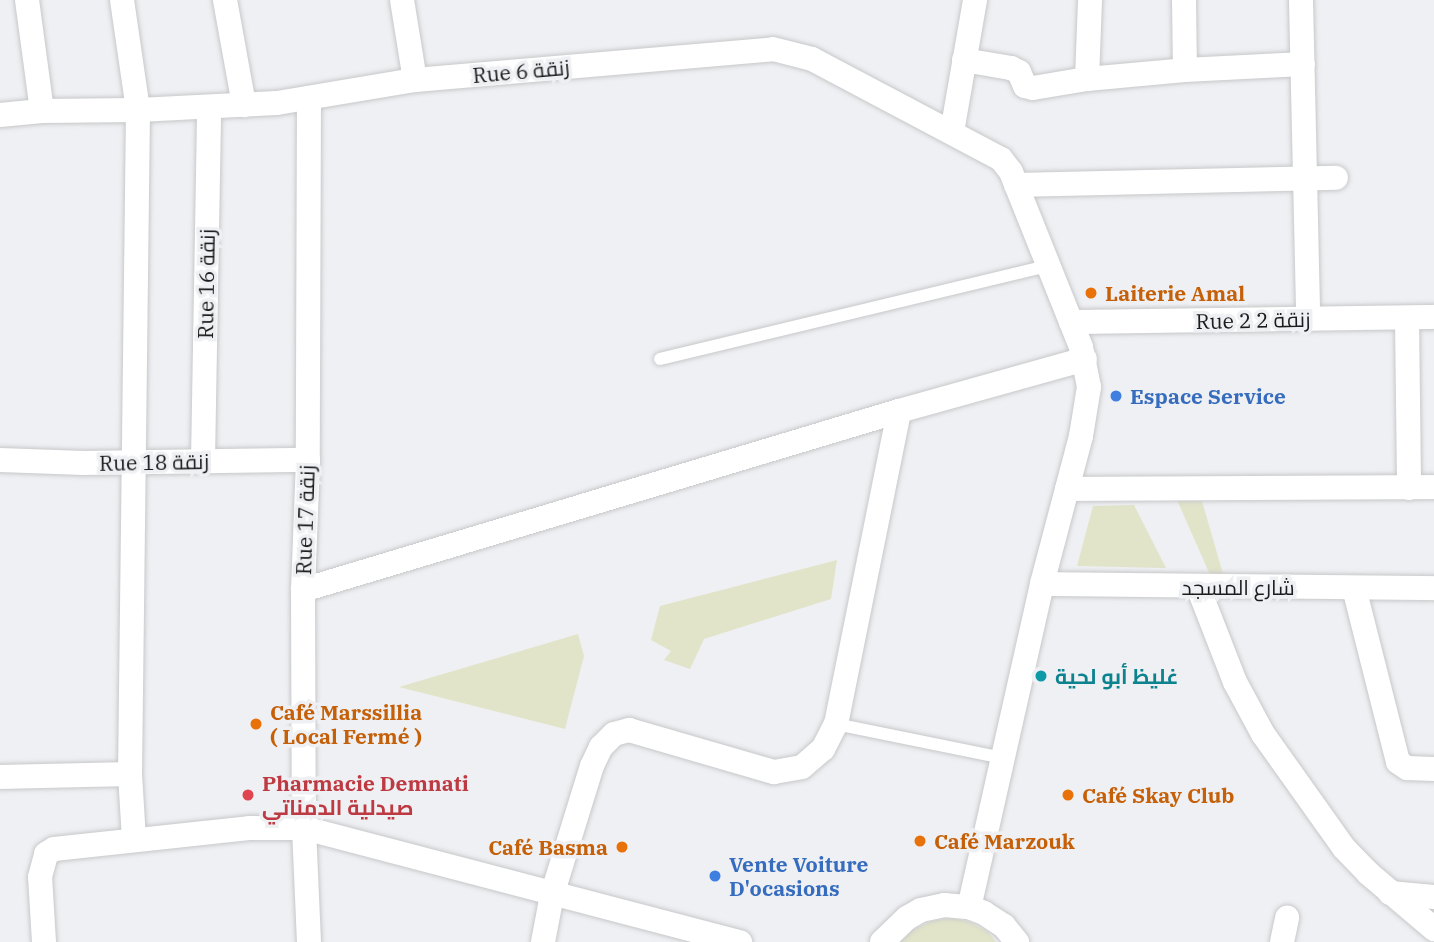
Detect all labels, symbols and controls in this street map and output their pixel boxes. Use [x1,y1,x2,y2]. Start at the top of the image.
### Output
street label: Rue 6 زنقة [471,54,571,88]
street label: Rue 16 زنقة [192,229,220,339]
place label: Laiterie Amal [1105,280,1245,306]
marker: Laiterie Amal [1083,285,1099,301]
street label: Rue 2 زنقة 2 [1195,306,1311,334]
place label: Espace Service [1130,383,1286,409]
marker: Espace Service [1108,388,1124,404]
street label: Rue 18 زنقة [99,448,209,476]
street label: Rue 17 زنقة [290,465,320,575]
street label: شارع المسجد [1181,574,1295,600]
place label: غليظ أبو لحية [1055,663,1178,689]
marker: غليظ أبو لحية [1033,668,1049,684]
place label: Café Marssillia ( Local Fermé ) [270,699,422,749]
marker: Café Marssillia ( Local Fermé ) [248,716,264,732]
place label: Pharmacie Demnati صيدلية الدمناتي [262,770,469,820]
place label: Café Skay Club [1082,782,1234,808]
marker: Pharmacie Demnati صيدلية الدمناتي [240,787,256,803]
marker: Café Skay Club [1060,787,1076,803]
place label: Café Marzouk [934,828,1075,854]
marker: Café Marzouk [912,833,928,849]
place label: Café Basma [488,834,608,860]
marker: Café Basma [614,839,630,855]
place label: Vente Voiture D'ocasions [729,851,869,901]
marker: Vente Voiture D'ocasions [707,868,723,884]

